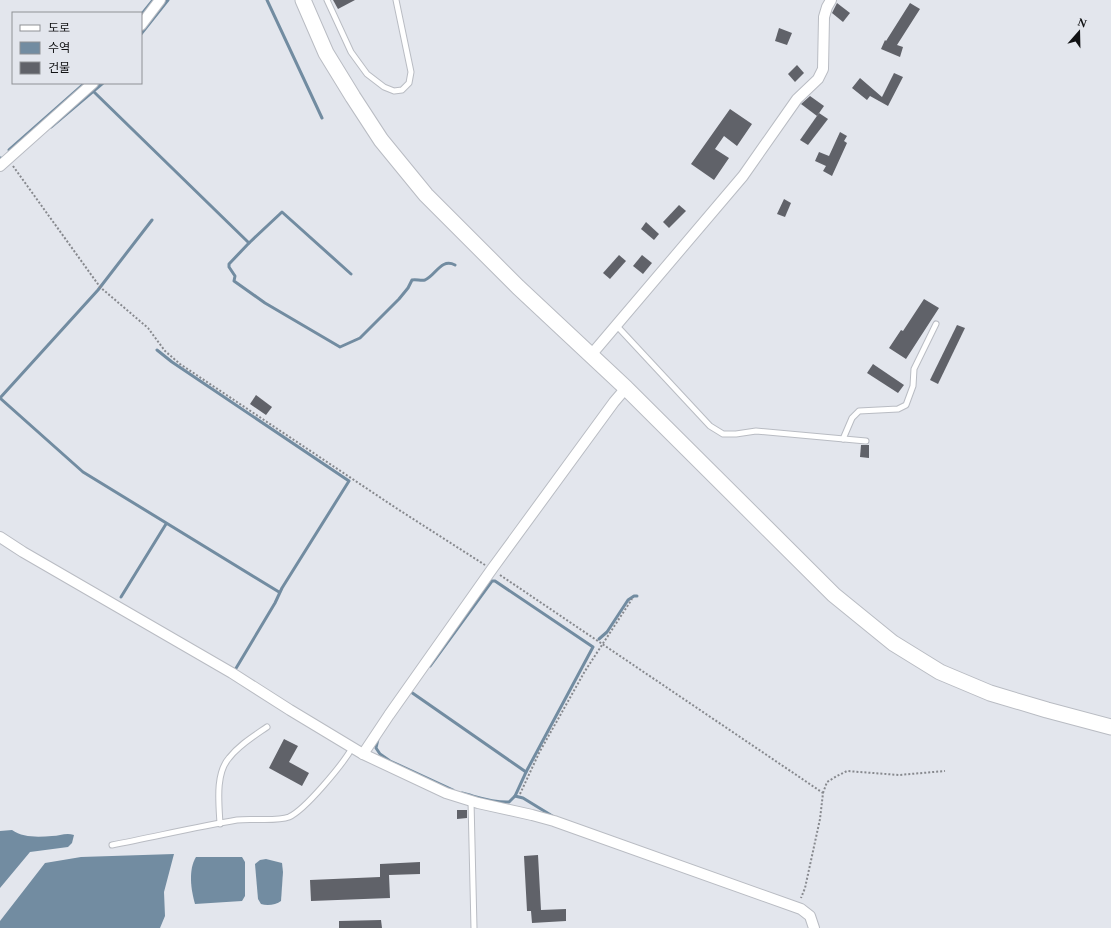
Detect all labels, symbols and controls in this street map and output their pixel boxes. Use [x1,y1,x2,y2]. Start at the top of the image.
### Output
legend [12,12,142,84]
north arrow [1059,12,1099,52]
text: N [1075,14,1089,33]
text: 도로 [48,19,70,38]
text: 수역 [48,39,70,58]
text: 건물 [48,59,70,78]

